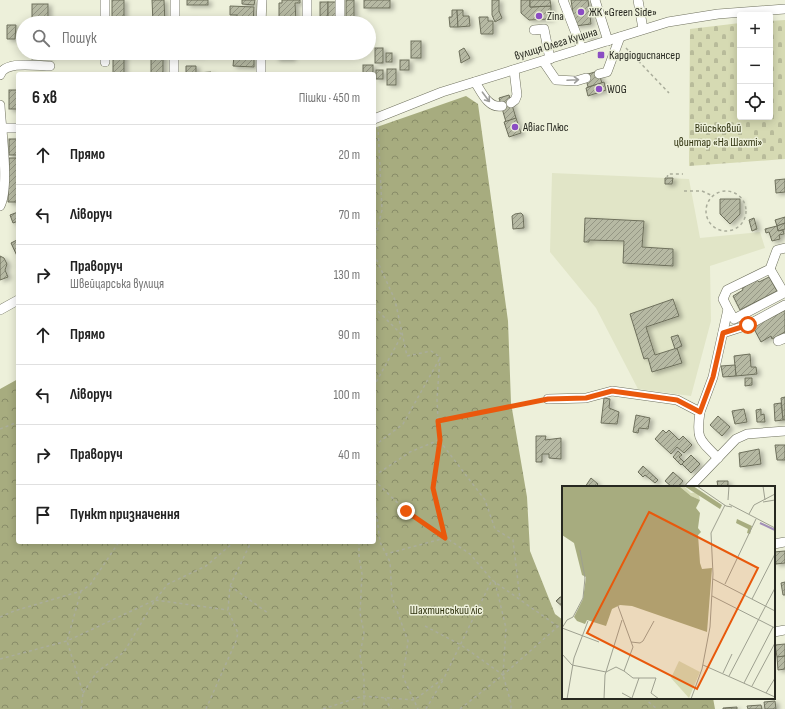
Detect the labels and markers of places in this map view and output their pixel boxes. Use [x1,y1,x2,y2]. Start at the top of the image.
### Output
place label: ЖК «Green Side» [589,5,657,20]
marker: ЖК «Green Side» [576,7,586,17]
place label: Zina [547,9,564,24]
marker: Zina [534,11,544,21]
place label: Кардіодиспансер [609,48,680,63]
marker: Кардіодиспансер [596,50,606,60]
place label: WOG [607,82,627,97]
marker: WOG [594,84,604,94]
place label: Авіас Плюс [522,120,569,135]
marker: Авіас Плюс [510,122,520,132]

